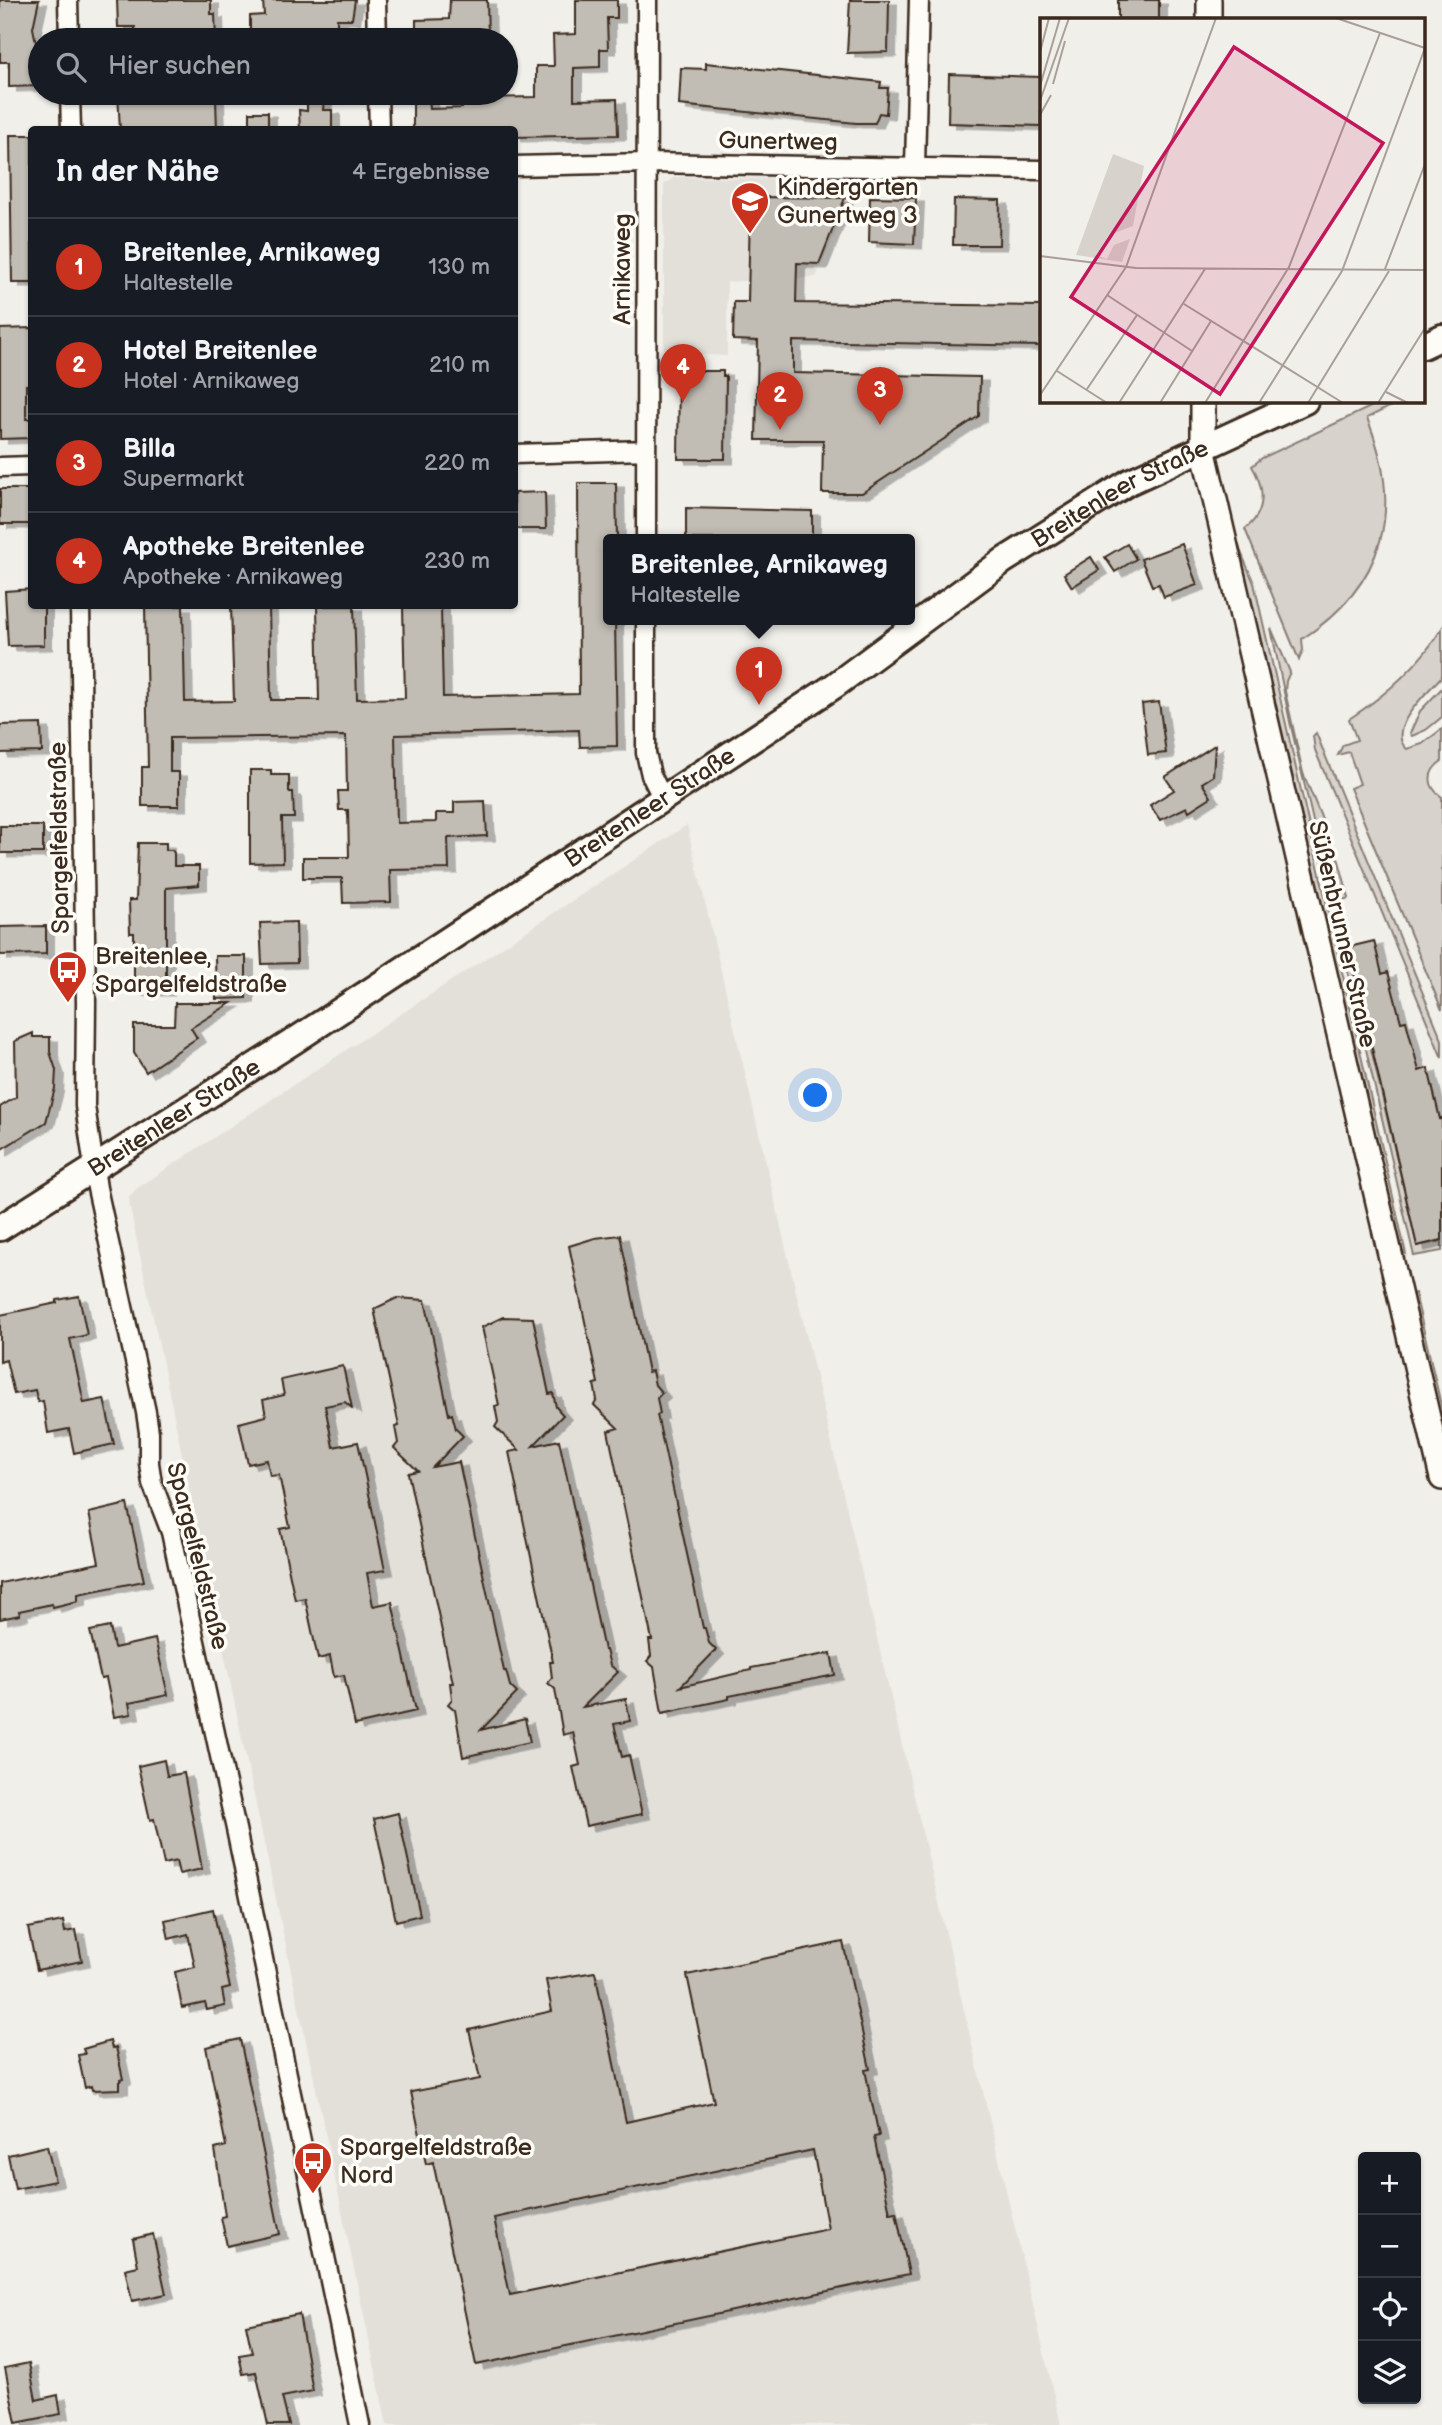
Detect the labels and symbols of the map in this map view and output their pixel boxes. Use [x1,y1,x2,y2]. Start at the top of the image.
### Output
inset map [1040,18,1424,402]
street label: Gunertweg [718,126,838,157]
place label: Kindergarten Gunertweg 3 [777,173,919,230]
school or university icon: Kindergarten Gunertweg 3 [729,180,771,235]
street label: Arnikaweg [608,213,637,325]
pin: 4 [660,344,706,402]
pin: 3 [857,367,903,425]
pin: 2 [757,372,803,430]
street label: Breitenleer Straße [1026,433,1213,555]
pin: 1 [736,647,782,705]
street label: Breitenleer Straße [559,741,741,874]
street label: Spargelfeldstraße [43,742,76,934]
street label: Süßenbrunner Straße [1302,818,1383,1051]
place label: Breitenlee, Spargelfeldstraße [95,942,287,999]
bus stop icon: Breitenlee, Spargelfeldstraße [47,949,89,1004]
street label: Breitenleer Straße [83,1052,266,1183]
your location [798,1078,832,1112]
street label: Spargelfeldstraße [160,1459,235,1653]
place label: Spargelfeldstraße Nord [340,2133,532,2190]
bus stop icon: Spargelfeldstraße Nord [292,2140,334,2195]

